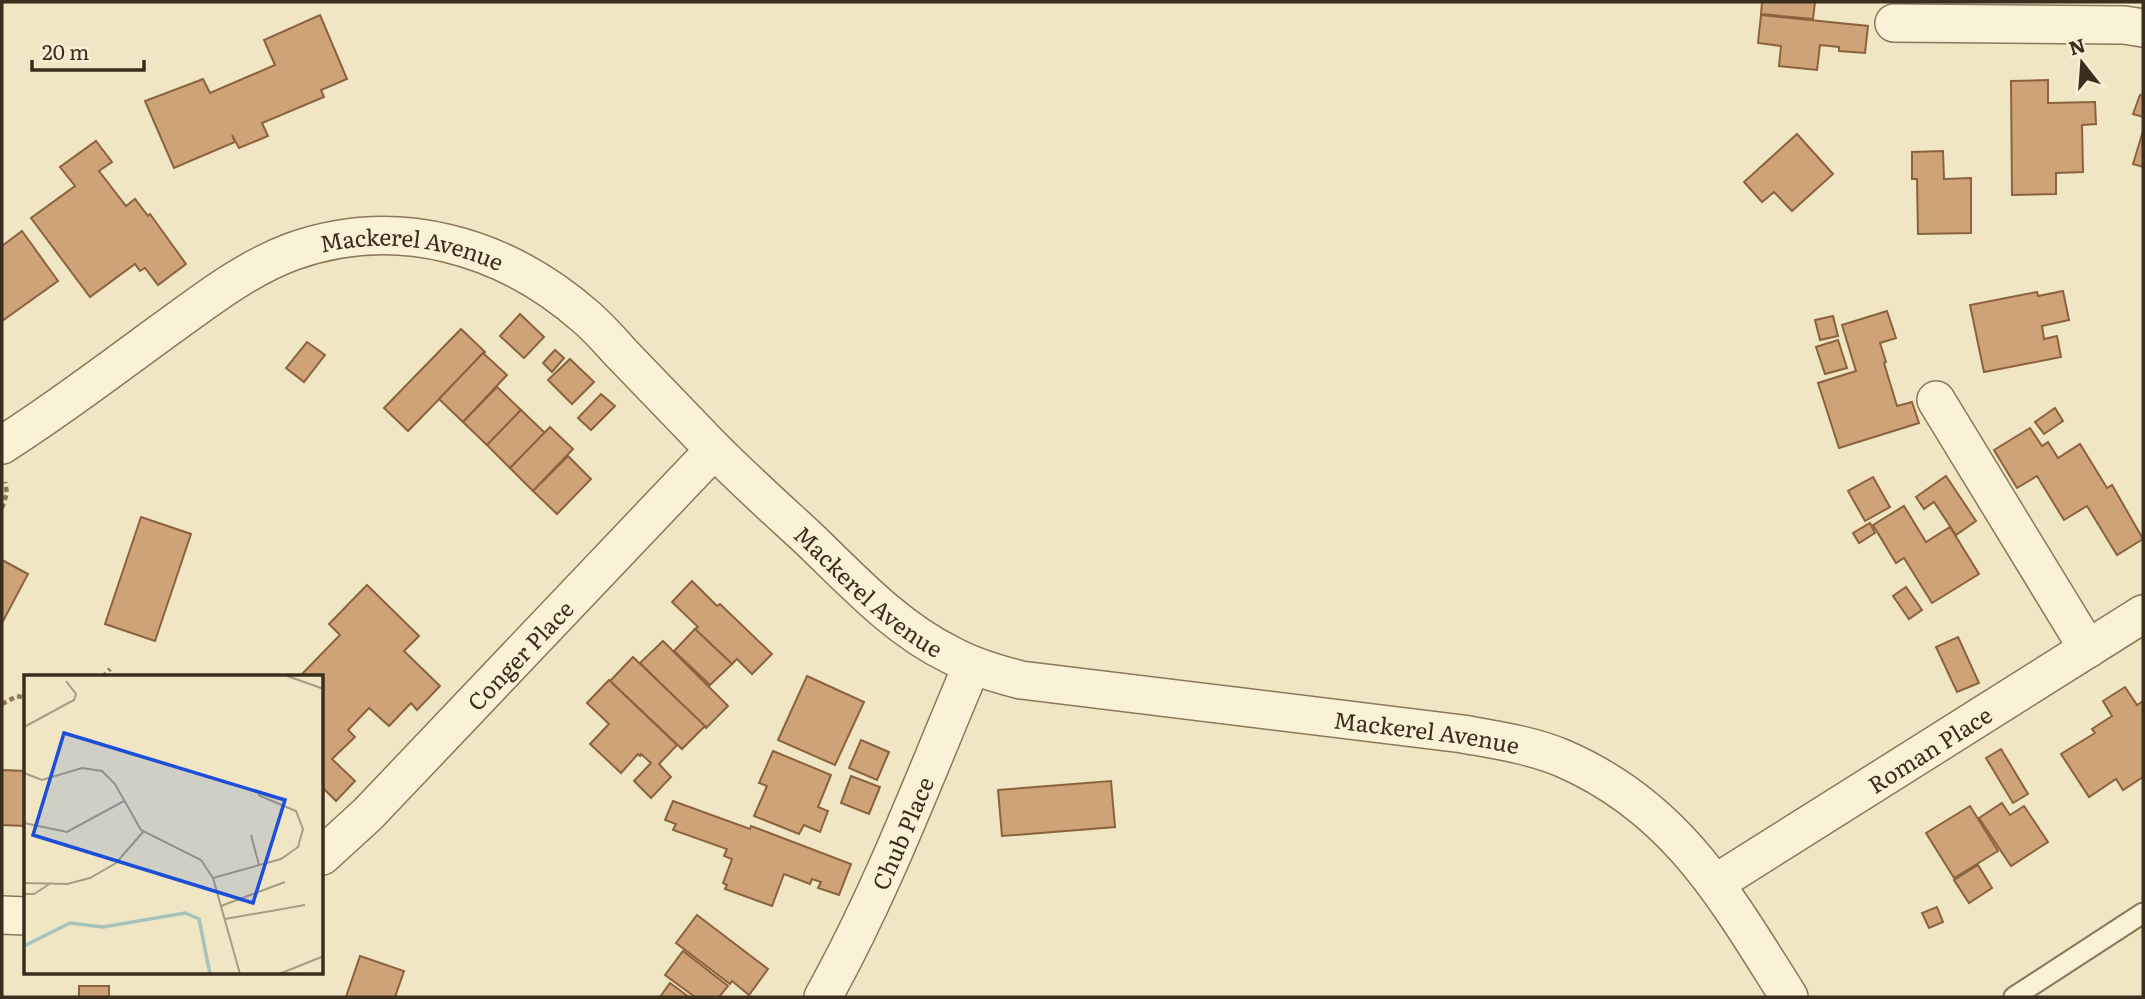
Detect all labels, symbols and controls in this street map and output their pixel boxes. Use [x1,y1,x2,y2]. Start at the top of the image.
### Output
scale bar [32,28,144,72]
north arrow [2047,28,2117,98]
text: N [2065,30,2089,62]
text: 20 m [42,35,89,66]
street label: Mackerel Avenue [317,219,509,278]
street label: Mackerel Avenue [787,517,950,665]
street label: Conger Place [458,592,580,718]
inset map [24,675,324,974]
street label: Roman Place [1861,697,1998,801]
street label: Mackerel Avenue [1332,701,1523,761]
street label: Chub Place [862,771,941,895]

